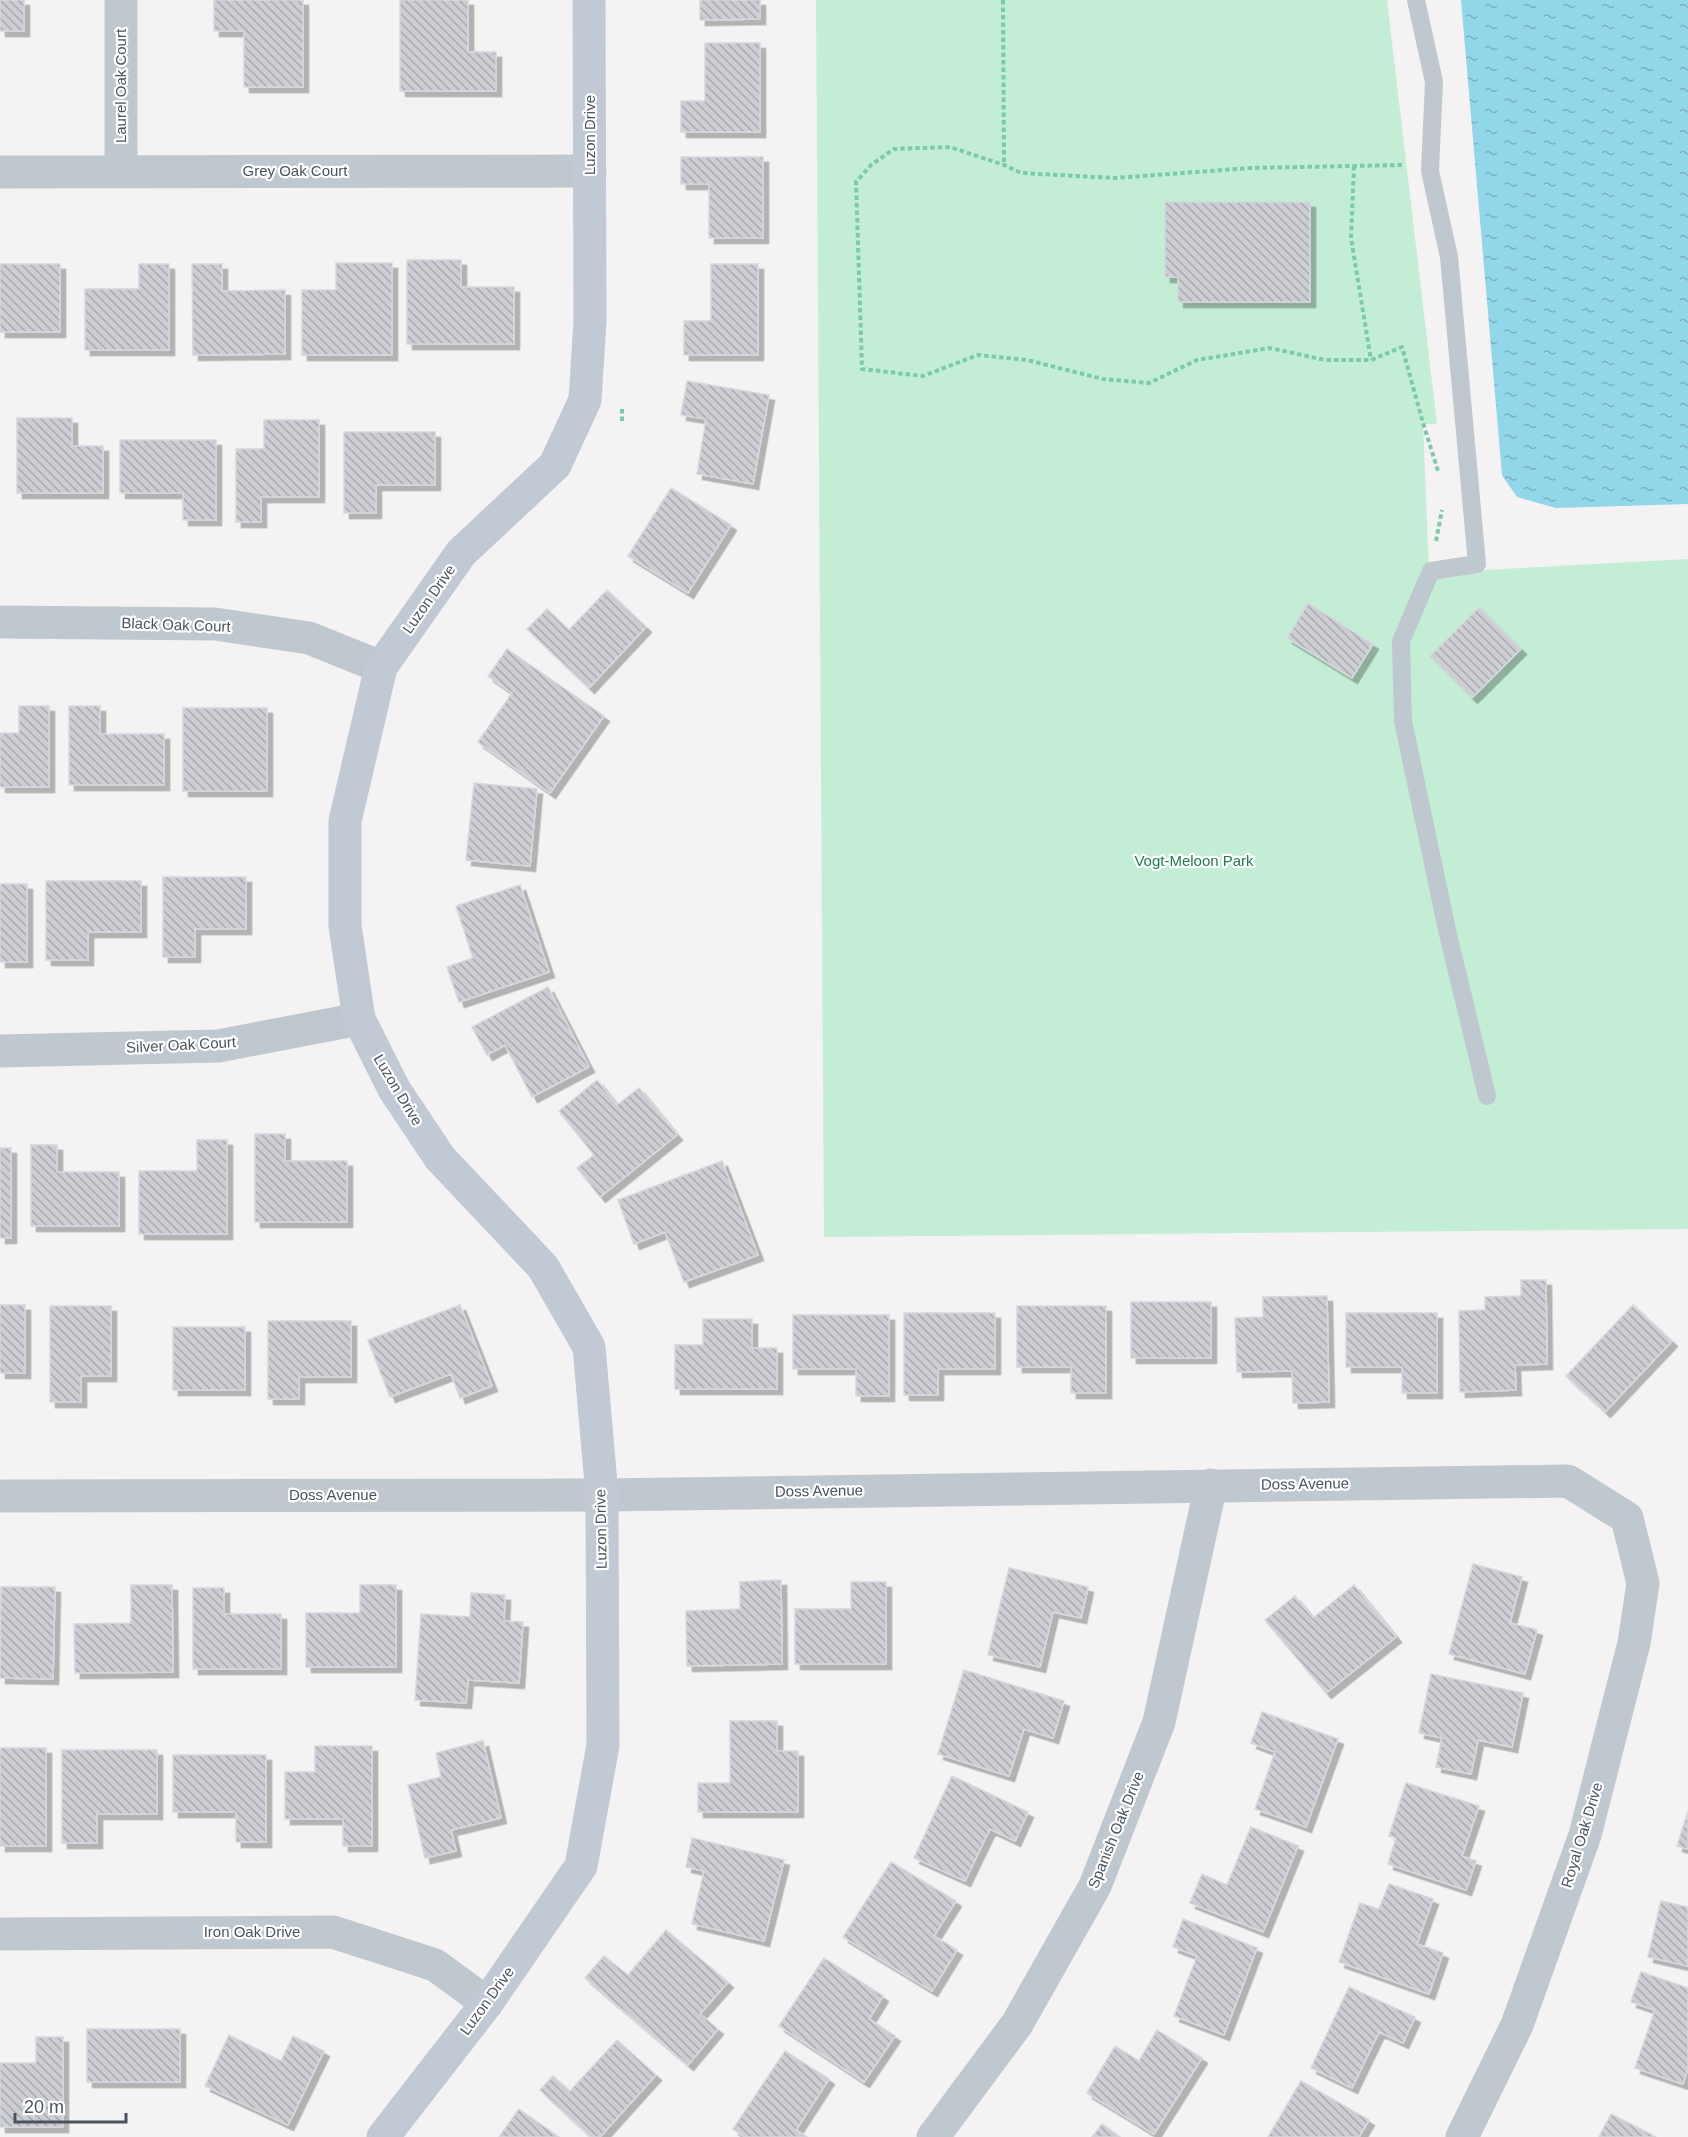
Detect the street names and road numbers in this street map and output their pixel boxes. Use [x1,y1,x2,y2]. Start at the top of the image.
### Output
street label: Laurel Oak Court [112,28,129,143]
street label: Luzon Drive [581,95,598,175]
street label: Grey Oak Court [242,162,348,179]
street label: Luzon Drive [399,561,459,636]
street label: Black Oak Court [121,614,232,635]
street label: Silver Oak Court [126,1033,237,1056]
street label: Luzon Drive [371,1051,426,1128]
street label: Doss Avenue [1261,1474,1349,1493]
street label: Doss Avenue [775,1481,863,1500]
street label: Doss Avenue [289,1486,377,1503]
street label: Luzon Drive [591,1489,610,1569]
street label: Spanish Oak Drive [1084,1769,1147,1891]
street label: Royal Oak Drive [1557,1780,1606,1890]
street label: Iron Oak Drive [204,1923,300,1940]
street label: Luzon Drive [456,1963,517,2038]

